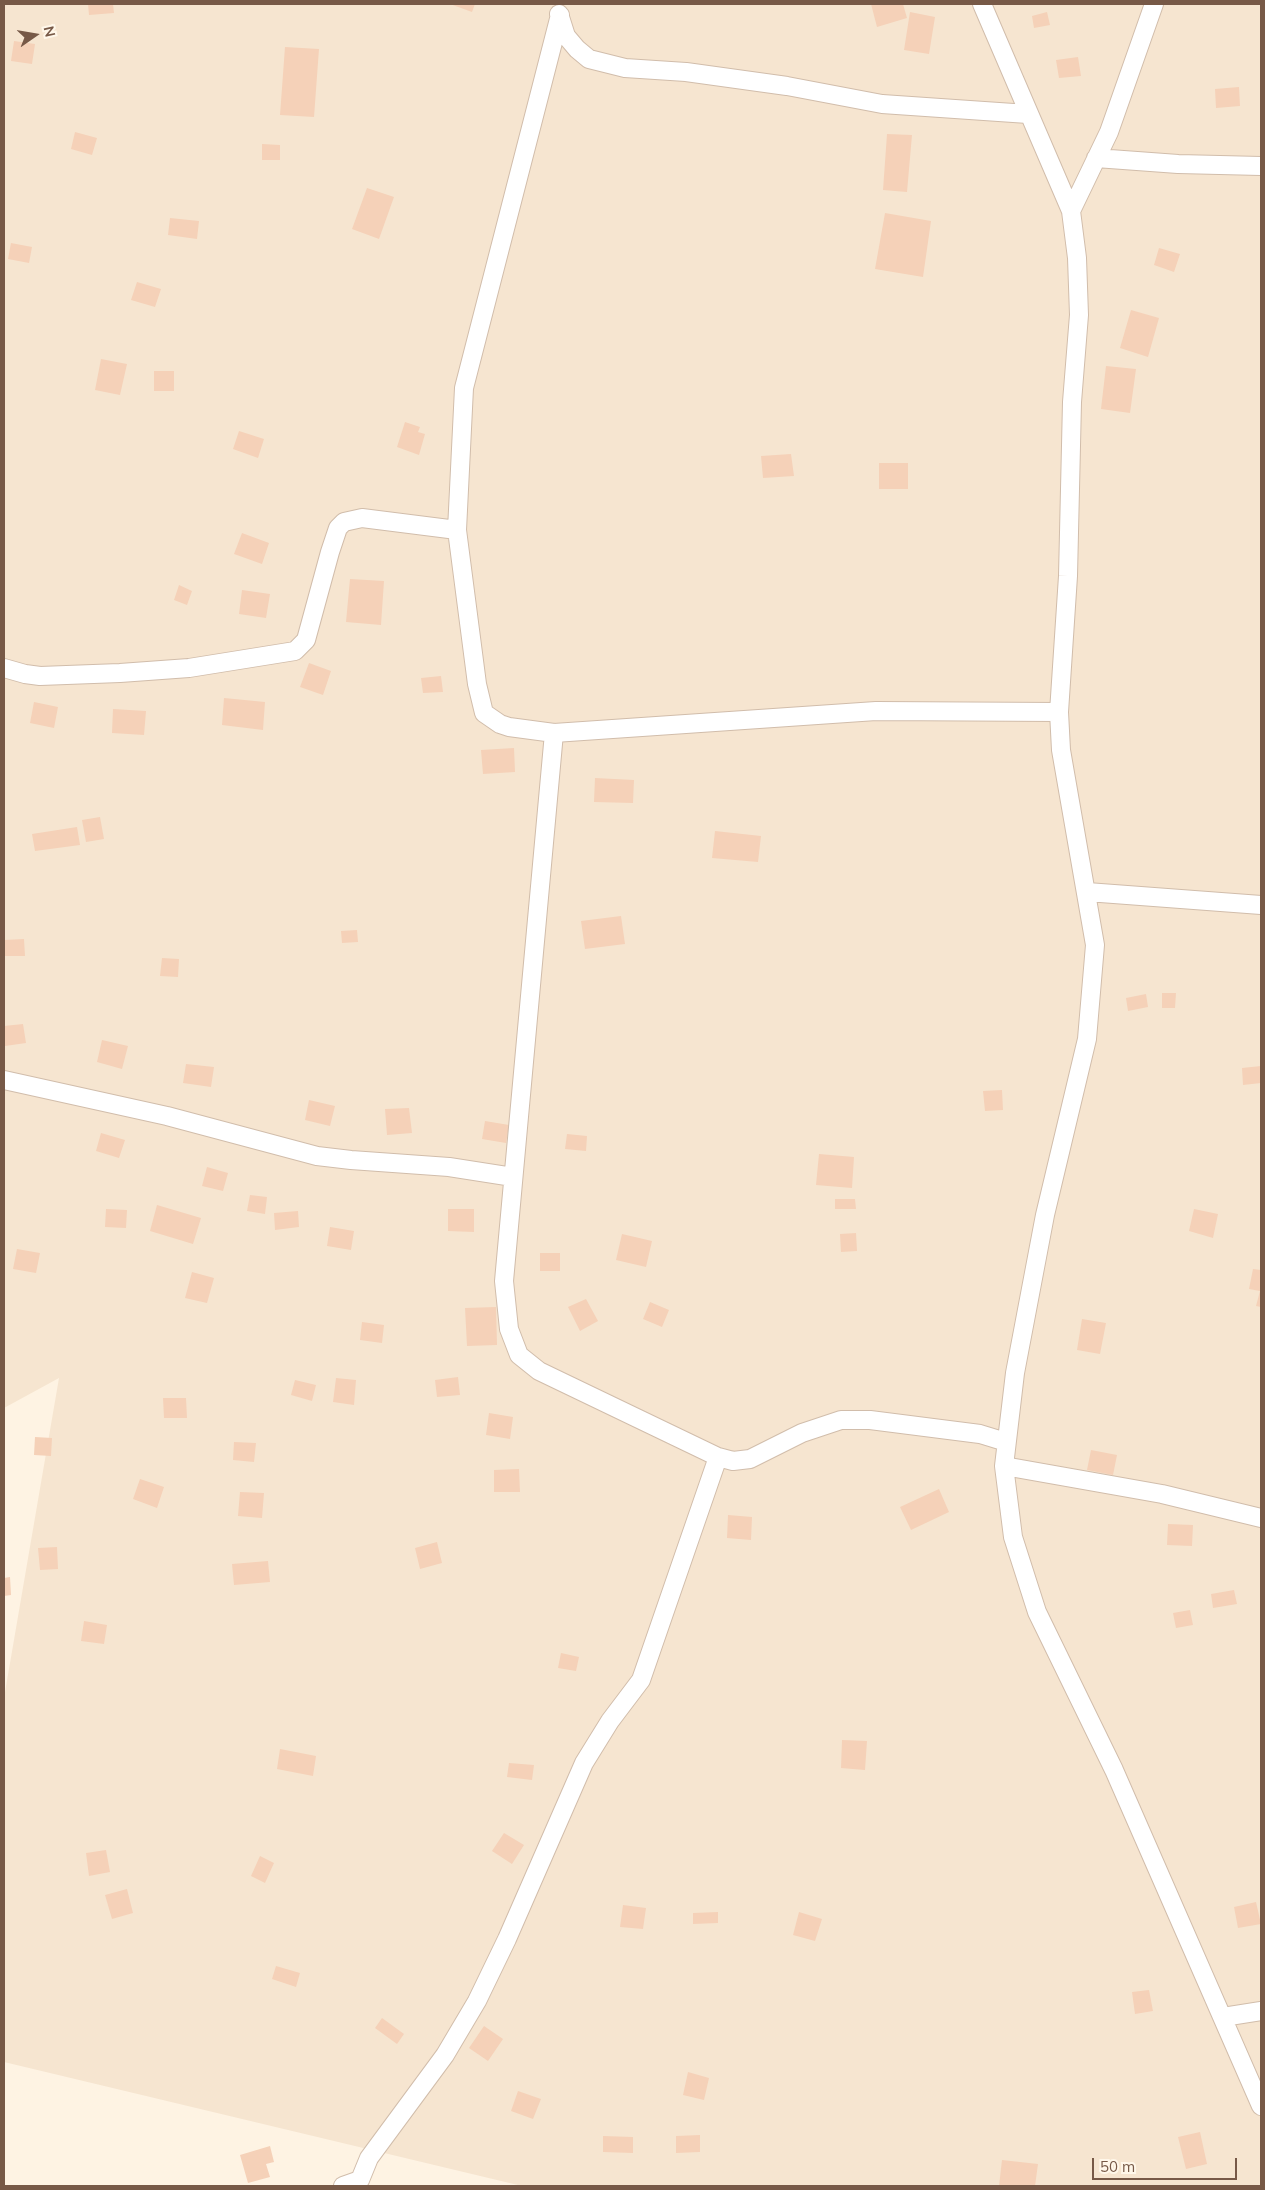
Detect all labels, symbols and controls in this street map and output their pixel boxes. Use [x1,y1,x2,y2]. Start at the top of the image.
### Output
north arrow [10,10,60,60]
text: N [40,24,60,39]
scale bar [1095,2148,1240,2180]
text: 50 m [1100,2157,1135,2176]

